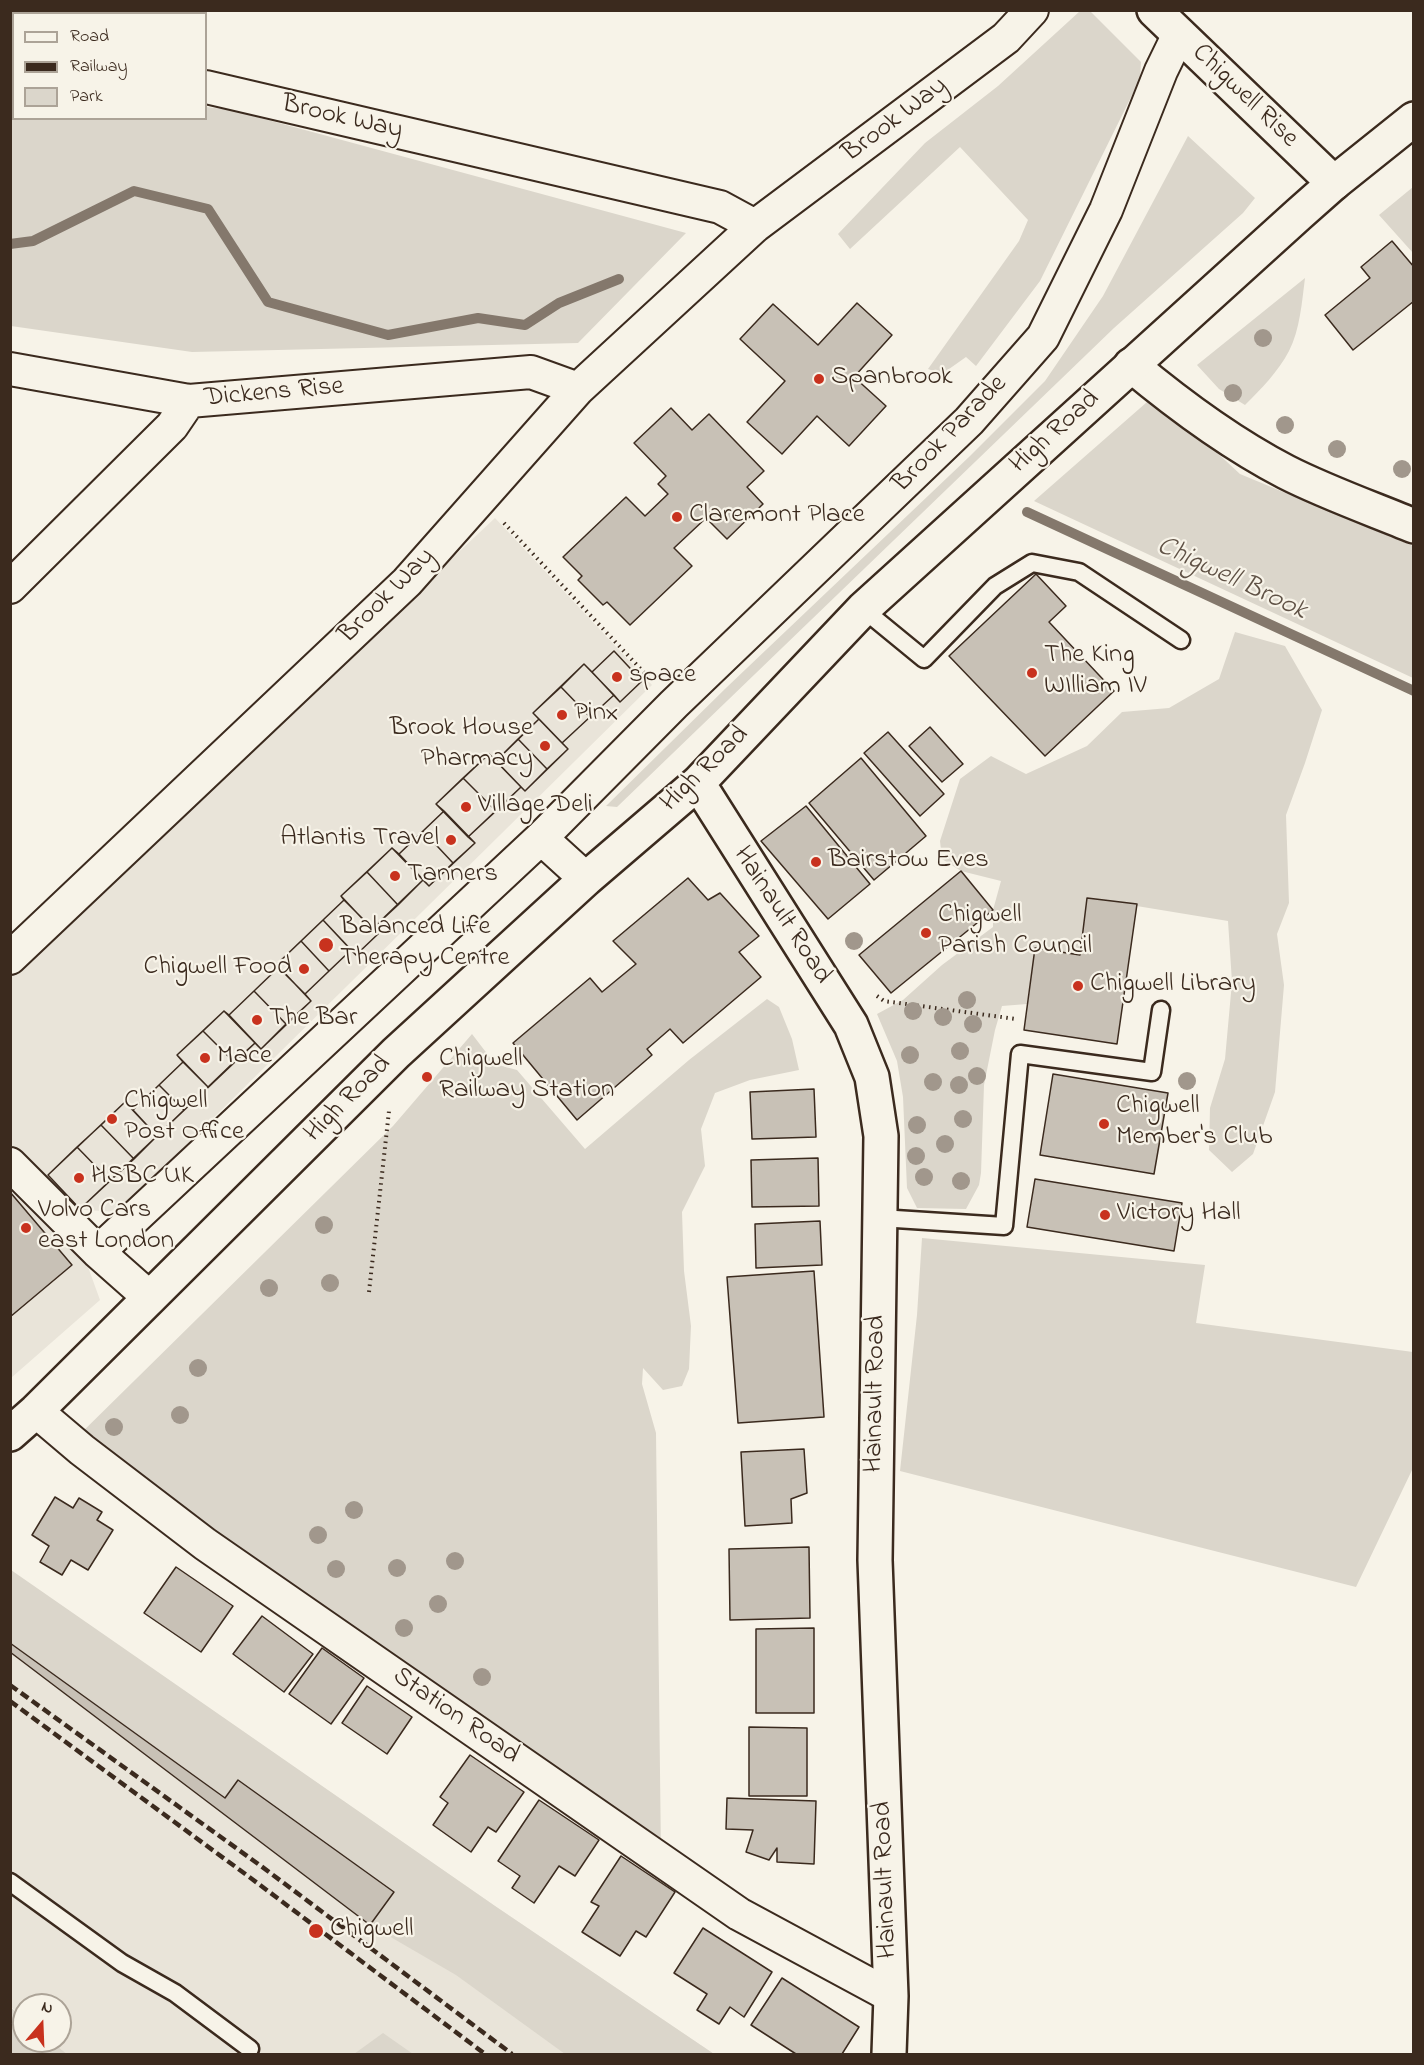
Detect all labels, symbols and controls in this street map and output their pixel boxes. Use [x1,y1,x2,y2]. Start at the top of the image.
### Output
legend [12,12,207,120]
text: Road [70,24,109,50]
street label: Chigwell Rise [1184,38,1304,156]
text: Railway [70,54,127,80]
street label: Brook Way [837,71,955,171]
text: Park [70,84,103,110]
street label: Brook Way [278,89,406,149]
place label: Spanbrook [831,363,953,395]
street label: Brook Parade [887,369,1015,501]
street label: Dickens Rise [203,372,345,416]
marker: Spanbrook [812,372,826,386]
street label: High Road [1004,384,1108,482]
place label: Claremont Place [689,501,865,533]
marker: Claremont Place [670,510,684,524]
water label: Chigwell Brook [1151,531,1311,629]
street label: Brook Way [333,542,443,652]
place label: The King WIlliam IV [1044,641,1147,704]
place label: space [629,661,696,693]
marker: The King WIlliam IV [1025,666,1039,680]
marker: space [610,670,624,684]
place label: Pinx [574,699,618,731]
marker: Pinx [555,708,569,722]
place label: Brook House Pharmacy [390,714,533,777]
street label: High Road [655,720,757,820]
marker: Brook House Pharmacy [538,739,552,753]
place label: Village Deli [478,791,593,823]
marker: Village Deli [459,800,473,814]
place label: Atlantis Travel [280,824,439,856]
marker: Atlantis Travel [444,833,458,847]
street label: Hainault Road [725,841,837,991]
place label: Bairstow Eves [828,846,989,878]
marker: Bairstow Eves [809,855,823,869]
place label: Tanners [407,860,498,892]
marker: Tanners [388,869,402,883]
place label: Chigwell Parish Council [938,901,1092,964]
place label: Balanced Life Therapy Centre [340,913,510,976]
marker: Chigwell Parish Council [919,926,933,940]
marker: Balanced Life Therapy Centre [317,936,335,954]
place label: Chigwell Food [143,953,292,985]
marker: Chigwell Food [297,962,311,976]
place label: Chigwell Library [1090,970,1256,1002]
marker: Chigwell Library [1071,979,1085,993]
place label: The Bar [269,1004,357,1036]
marker: The Bar [250,1013,264,1027]
place label: Mace [217,1042,272,1074]
place label: Chigwell Railway Station [439,1045,614,1108]
street label: High Road [299,1050,399,1150]
marker: Mace [198,1051,212,1065]
marker: Chigwell Railway Station [420,1070,434,1084]
place label: Chigwell Post Office [124,1087,244,1150]
place label: Chigwell Member's Club [1116,1092,1272,1155]
marker: Chigwell Post Office [105,1112,119,1126]
marker: Chigwell Member's Club [1097,1117,1111,1131]
place label: HSBC UK [91,1162,194,1194]
marker: HSBC UK [72,1171,86,1185]
place label: Volvo Cars east London [38,1196,174,1259]
place label: Victory Hall [1117,1199,1240,1231]
marker: Victory Hall [1098,1208,1112,1222]
marker: Volvo Cars east London [19,1221,33,1235]
street label: Hainault Road [859,1315,895,1473]
street label: Station Road [385,1661,525,1773]
street label: Hainault Road [868,1801,906,1959]
place label: Chigwell [330,1915,414,1947]
marker: Chigwell [307,1922,325,1940]
north arrow [12,1993,72,2053]
text: N [38,1995,56,2021]

